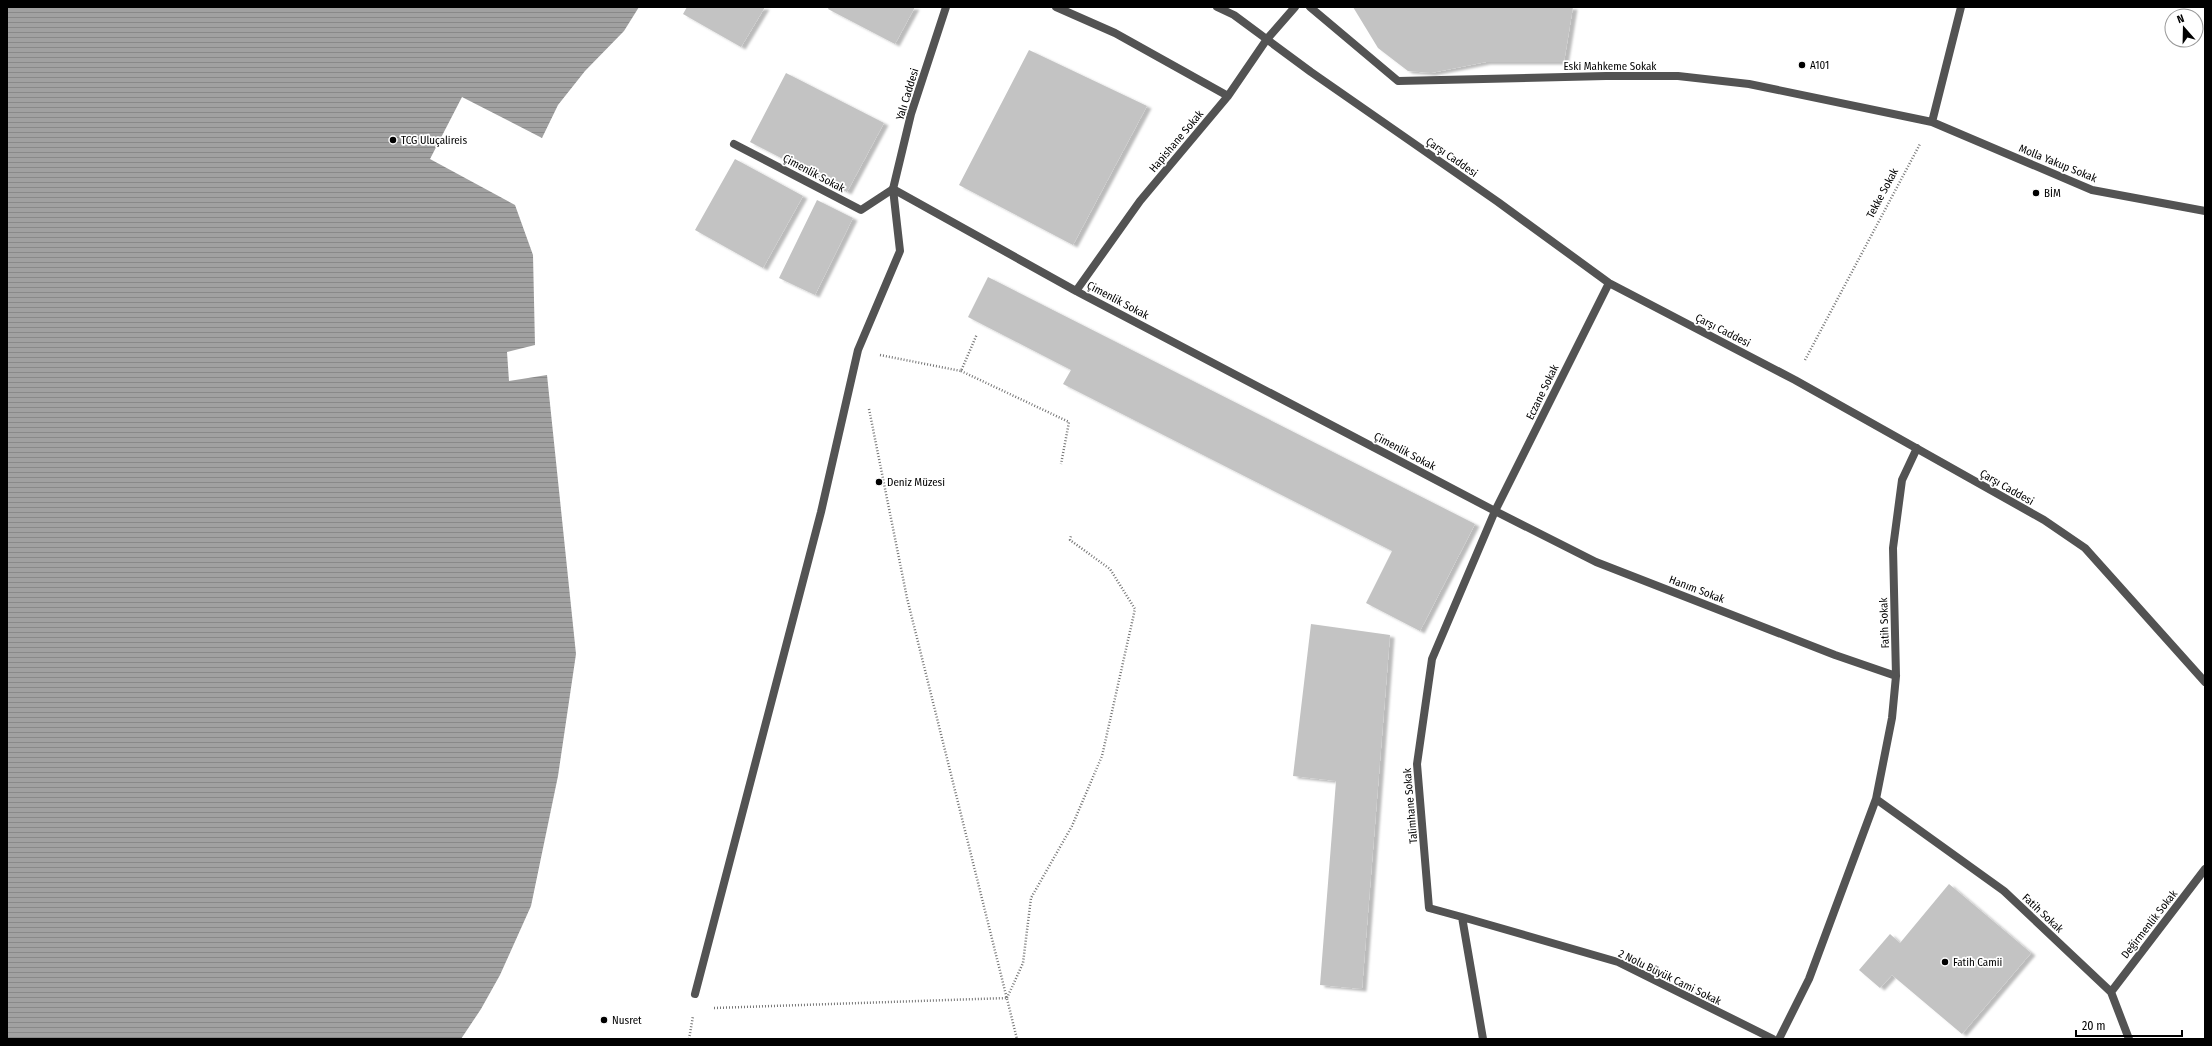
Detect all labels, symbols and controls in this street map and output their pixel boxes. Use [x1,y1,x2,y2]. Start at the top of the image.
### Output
north arrow [2164,8,2204,48]
text: N [2175,12,2186,26]
place label: A101 [1810,59,1829,72]
street label: Eski Mahkeme Sokak [1564,60,1657,73]
marker: A101 [1797,60,1807,70]
street label: Yalı Caddesi [893,66,922,122]
street label: Hapishane Sokak [1147,107,1207,175]
place label: TCG Uluçalireis [401,134,467,147]
marker: TCG Uluçalireis [388,135,398,145]
street label: Çarşı Caddesi [1423,135,1480,180]
street label: Molla Yakup Sokak [2017,142,2100,185]
street label: Çimenlik Sokak [781,152,848,196]
street label: Tekke Sokak [1864,165,1901,220]
place label: BİM [2044,186,2061,200]
marker: BİM [2031,188,2041,198]
street label: Çimenlik Sokak [1085,279,1152,323]
street label: Çarşı Caddesi [1693,311,1753,350]
street label: Eczane Sokak [1524,362,1562,422]
street label: Çimenlik Sokak [1372,430,1439,474]
street label: Çarşı Caddesi [1977,467,2036,508]
place label: Deniz Müzesi [887,476,945,489]
marker: Deniz Müzesi [874,477,884,487]
street label: Hanım Sokak [1667,573,1727,606]
street label: Fatih Sokak [1877,596,1892,649]
street label: Talimhane Sokak [1401,767,1420,844]
street label: Değirmenlik Sokak [2119,887,2181,961]
street label: Fatih Sokak [2020,891,2066,936]
street label: 2 Nolu Büyük Cami Sokak [1616,947,1724,1008]
place label: Fatih Camii [1953,956,2002,969]
marker: Fatih Camii [1940,957,1950,967]
scale bar [2076,1012,2182,1038]
place label: Nusret [612,1014,642,1027]
marker: Nusret [599,1015,609,1025]
text: 20 m [2082,1019,2106,1033]

